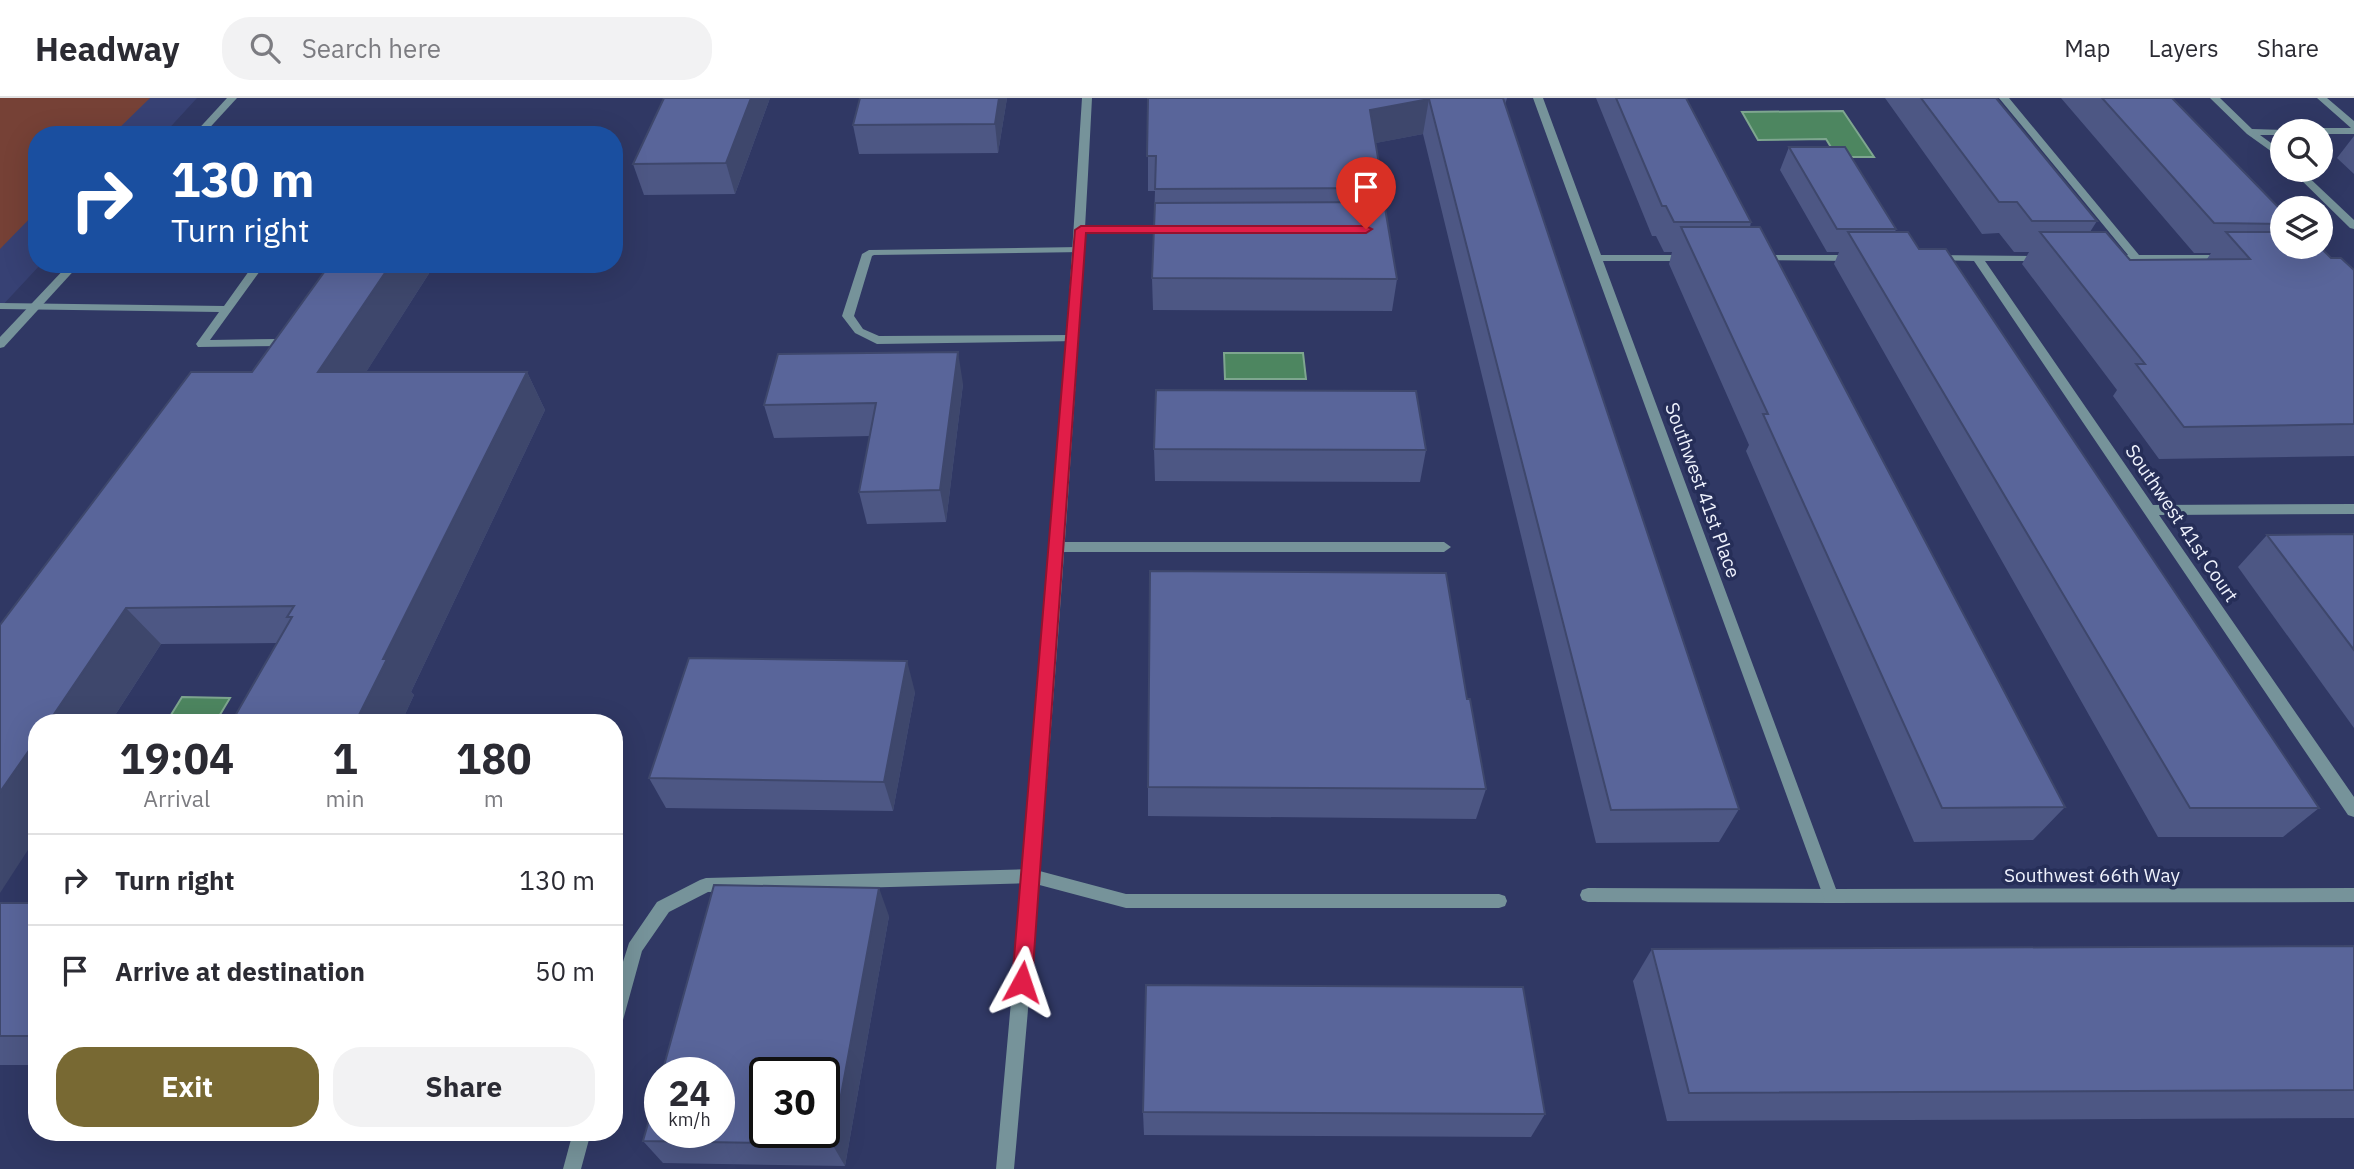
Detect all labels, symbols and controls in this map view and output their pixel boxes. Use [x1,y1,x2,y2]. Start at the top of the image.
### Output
search box [222,17,712,80]
text: Headway [35,27,180,70]
icon: search [246,29,284,67]
text: Search here [302,31,441,65]
text: Map [2064,32,2111,64]
text: Layers [2149,32,2219,64]
text: Share [2257,32,2319,64]
map controls [2270,119,2333,259]
button: search [2270,119,2333,182]
text: 130 m [171,147,315,210]
icon: right [56,154,147,245]
pin [1336,157,1396,229]
icon: arrive [1347,168,1385,206]
button: layers [2270,196,2333,259]
text: Turn right [171,209,309,251]
street label: Southwest 41st Place [1660,399,1746,581]
street label: Southwest 41st Court [2120,440,2244,606]
text: 19:04 [119,731,234,786]
text: 1 [332,731,358,786]
text: 180 [456,731,532,786]
text: Arrival [143,783,210,813]
text: min [326,783,364,813]
text: m [484,783,504,813]
icon: right [56,861,94,899]
text: Turn right [115,863,234,897]
text: 130 m [519,863,595,897]
street label: Southwest 66th Way [2004,863,2181,887]
position arrow [985,945,1059,1019]
icon: arrive [56,952,94,990]
text: Arrive at destination [115,954,365,988]
text: 50 m [535,954,595,988]
button: Exit [56,1047,319,1127]
button: Share [333,1047,595,1127]
speed limit sign: 30 [749,1057,840,1148]
text: 24 [668,1070,711,1116]
text: km/h [668,1108,711,1131]

